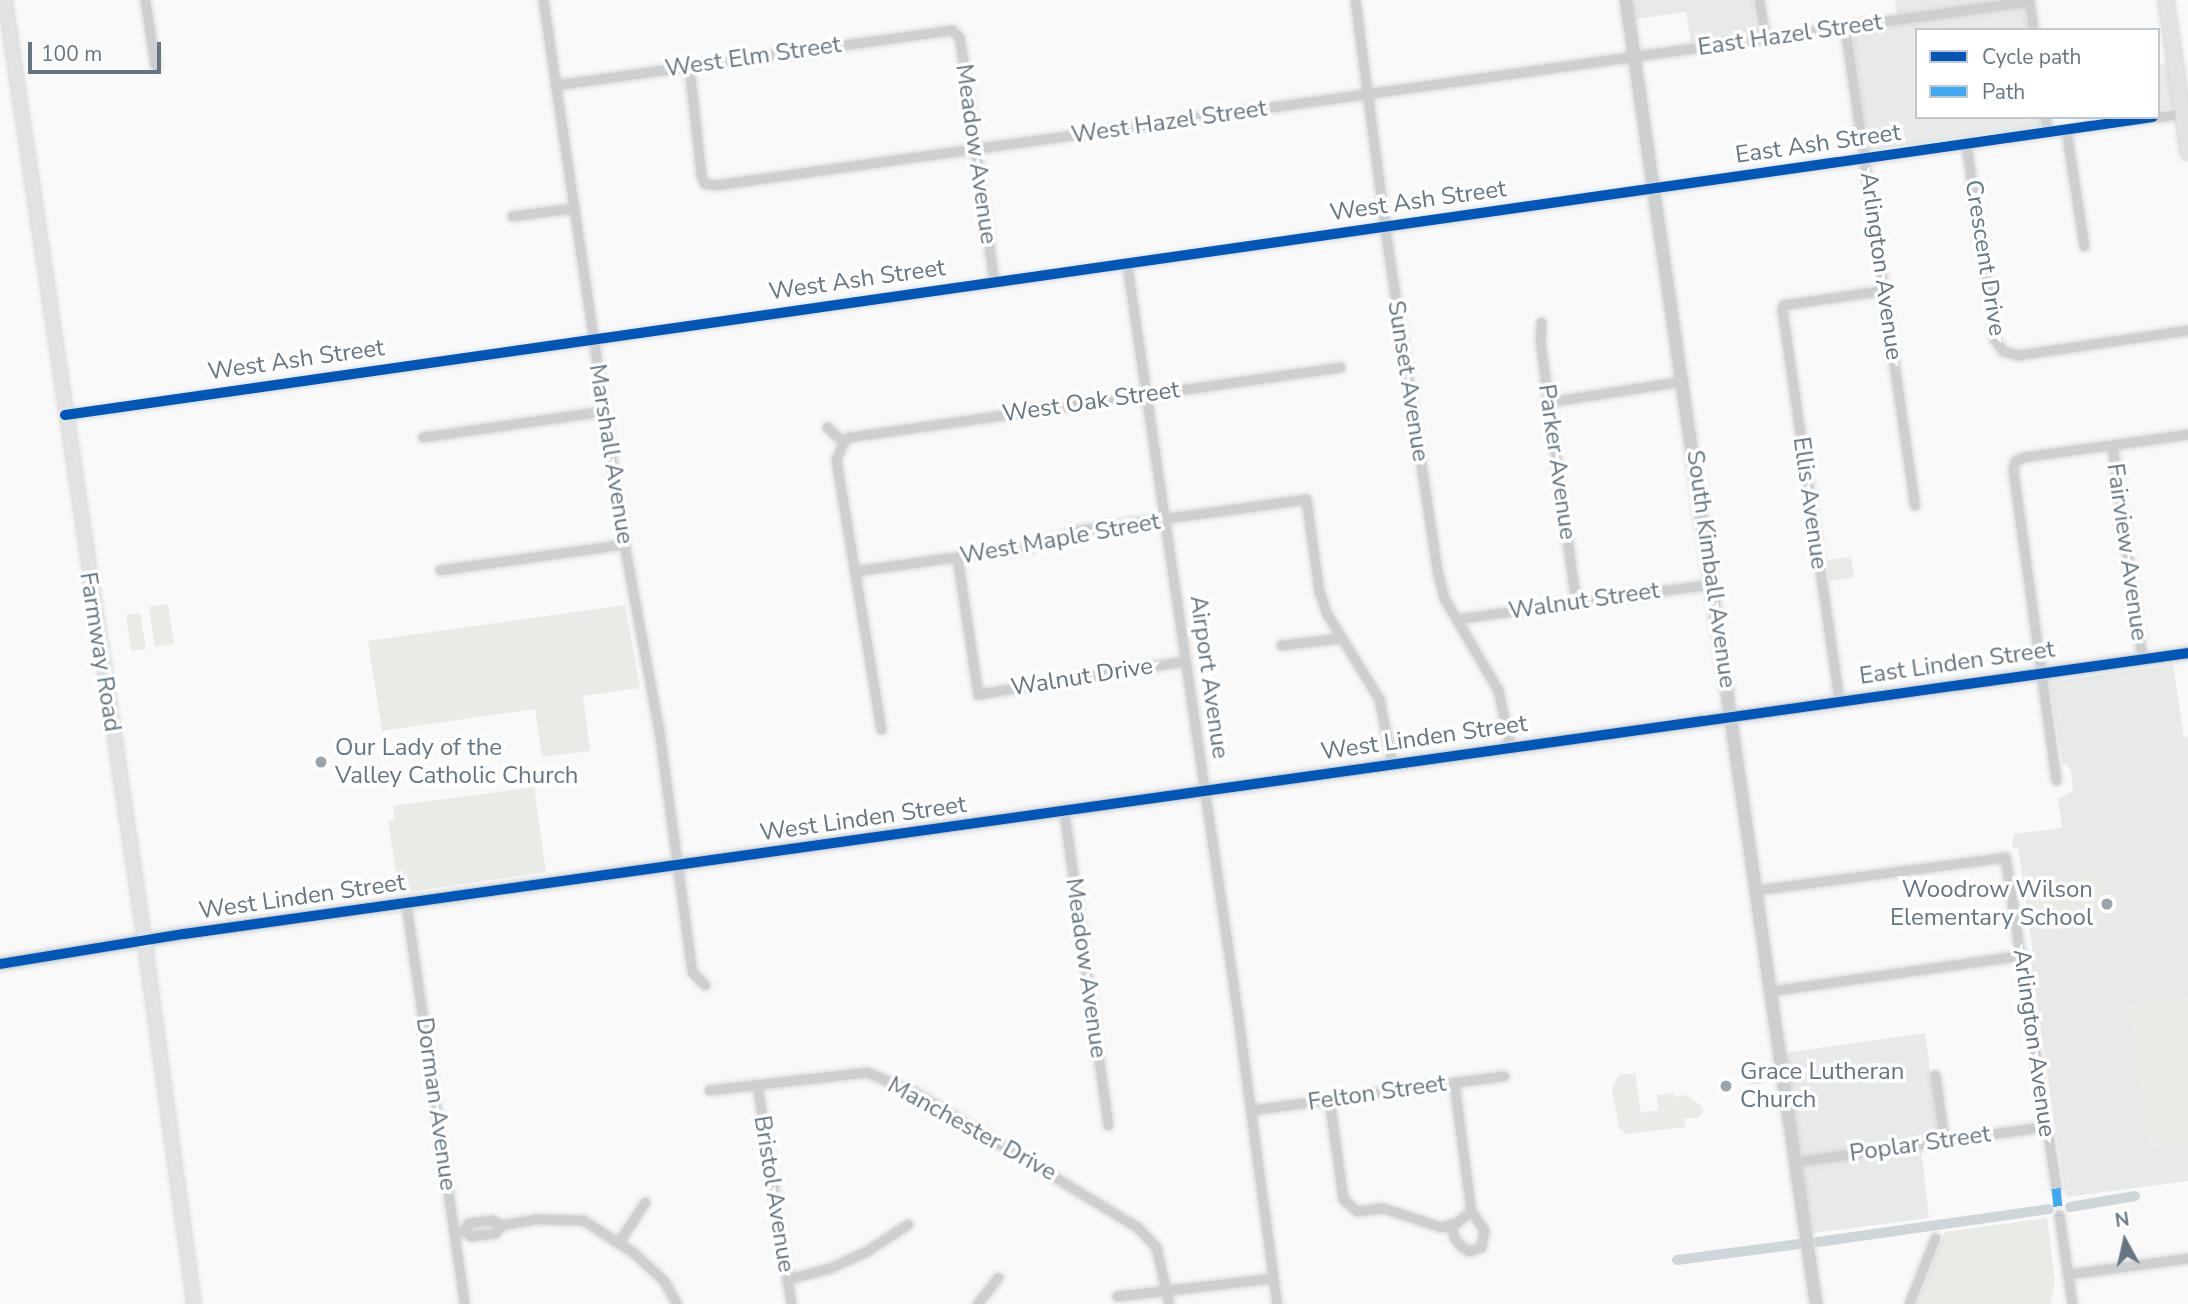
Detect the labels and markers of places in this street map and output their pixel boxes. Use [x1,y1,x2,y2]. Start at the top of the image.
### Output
place label: Our Lady of the Valley Catholic Church [335,734,578,790]
marker: Our Lady of the Valley Catholic Church [313,754,329,770]
place label: Woodrow Wilson Elementary School [1890,876,2093,932]
marker: Woodrow Wilson Elementary School [2099,896,2115,912]
place label: Grace Lutheran Church [1740,1058,1904,1114]
marker: Grace Lutheran Church [1718,1078,1734,1094]

